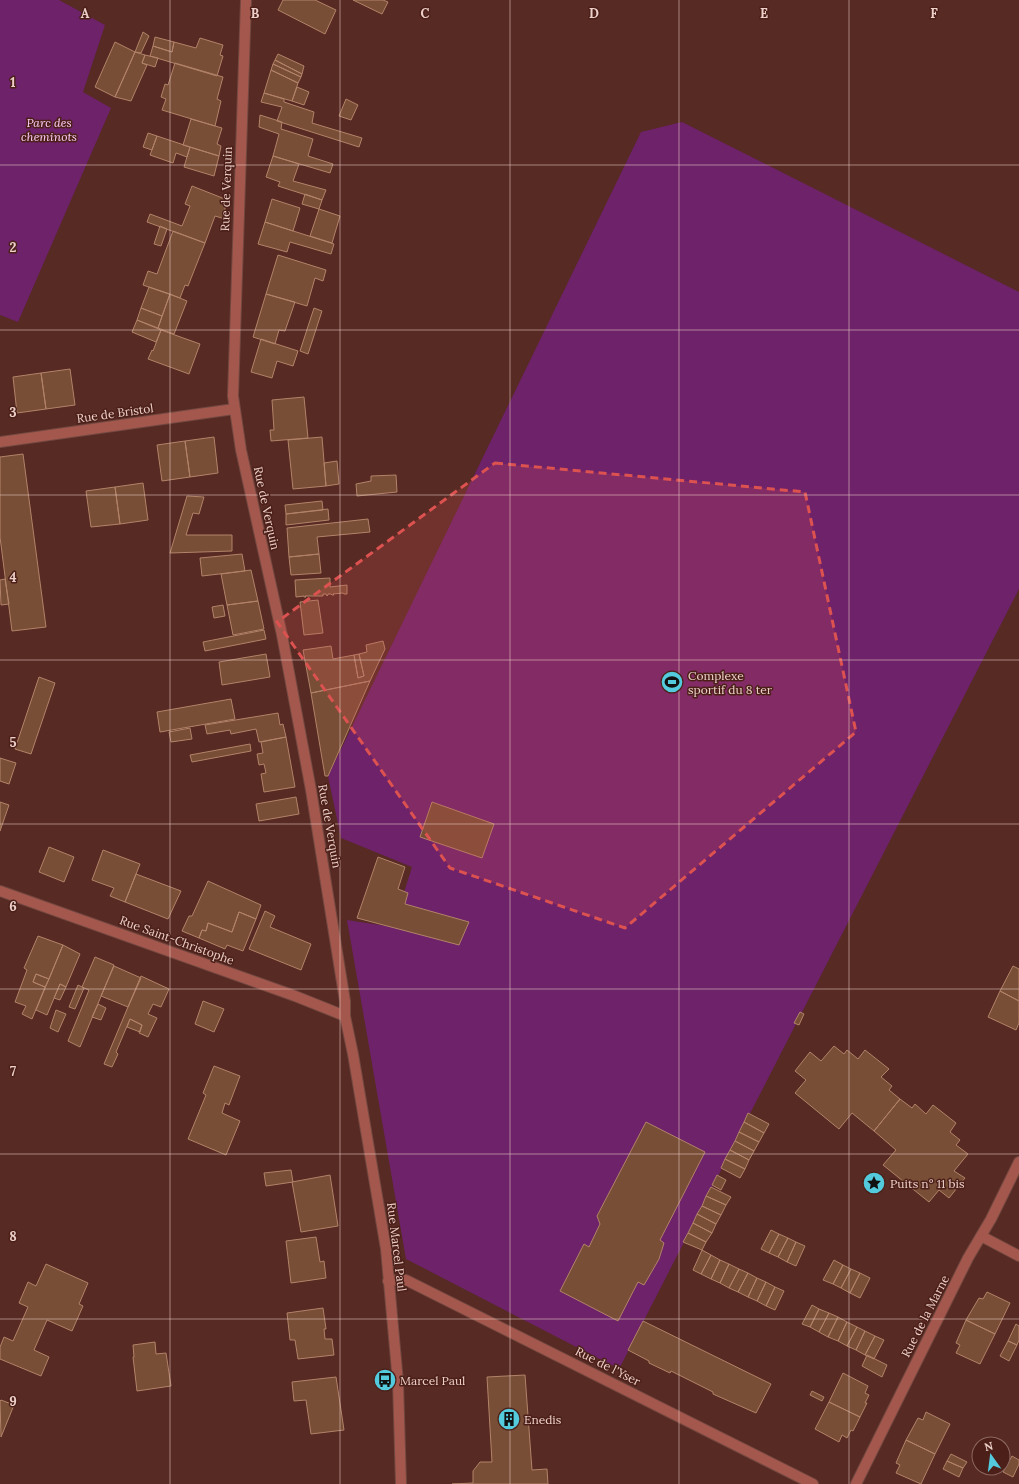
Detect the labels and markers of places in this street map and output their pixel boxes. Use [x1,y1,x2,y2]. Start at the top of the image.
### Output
place label: Complexe sportif du 8 ter [688,668,773,697]
sports icon: Complexe sportif du 8 ter [659,669,685,695]
place icon: Puits n° 11 bis [861,1170,887,1196]
place label: Puits n° 11 bis [890,1176,965,1191]
bus stop icon: Marcel Paul [372,1367,398,1393]
place label: Marcel Paul [400,1373,465,1388]
building icon: Enedis [496,1406,522,1432]
place label: Enedis [524,1412,562,1427]

